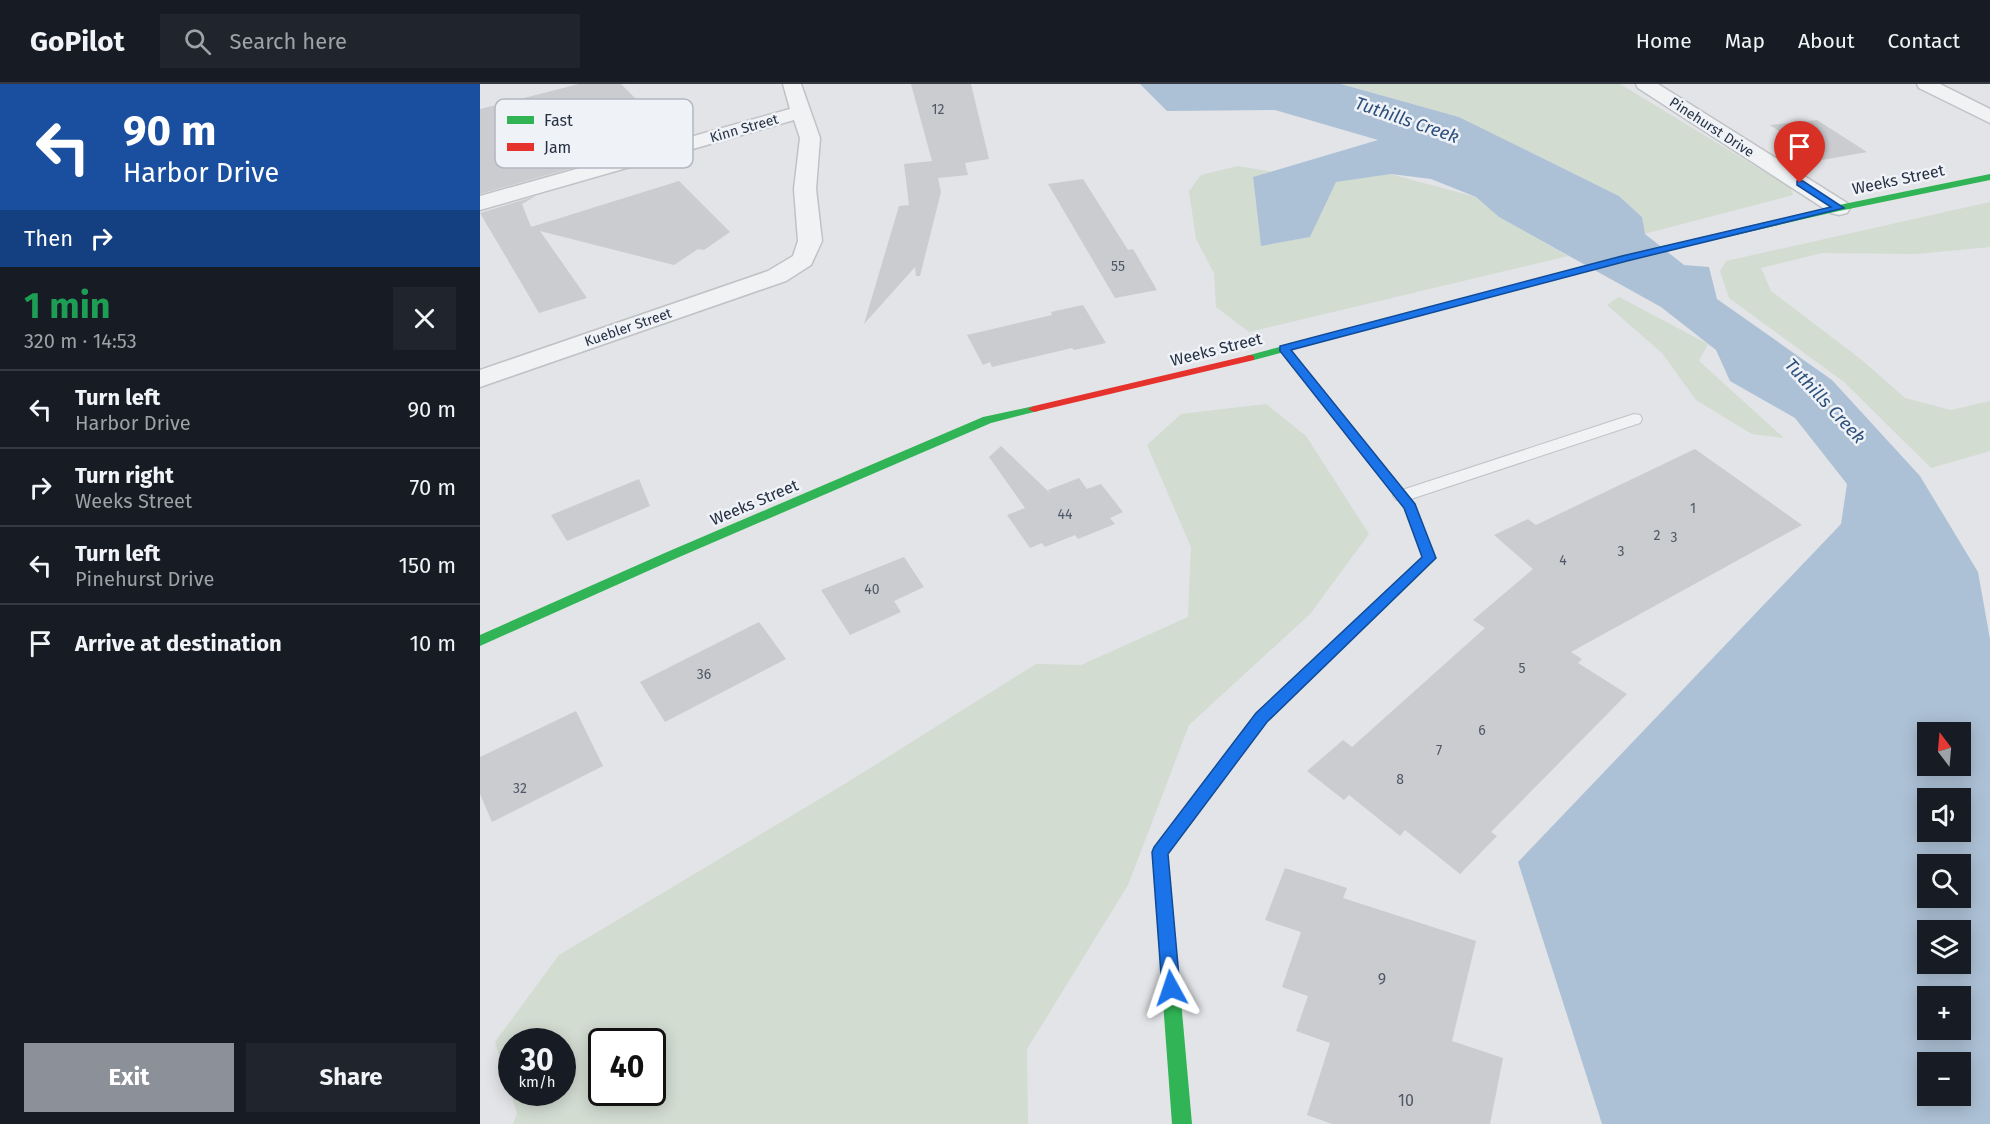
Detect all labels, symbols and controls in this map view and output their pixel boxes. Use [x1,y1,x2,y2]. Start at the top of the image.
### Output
search box [160,14,580,68]
text: GoPilot [30,25,124,58]
icon: search [181,25,214,58]
text: Search here [229,28,347,55]
text: Home [1636,28,1692,54]
text: Map [1725,28,1765,54]
text: About [1798,28,1855,54]
text: Contact [1888,28,1960,54]
water label: Tuthills Creek [1352,92,1462,148]
street label: Pinehurst Drive [1666,94,1757,161]
legend [495,99,693,168]
house number: 12 [932,101,945,118]
text: 90 m [123,106,217,156]
icon: left [24,108,102,186]
street label: Kinn Street [708,110,781,146]
text: Fast [544,111,573,130]
pin [1774,121,1825,183]
icon: arrive [1783,130,1816,163]
text: Jam [544,138,571,157]
text: Harbor Drive [123,157,279,189]
street label: Weeks Street [1850,160,1946,199]
icon: right [85,222,118,255]
text: Then [24,225,73,252]
house number: 55 [1111,258,1125,275]
text: 1 min [24,284,111,328]
button: close [393,287,456,350]
street label: Kuebler Street [582,304,675,350]
text: 320 m · 14:53 [24,329,137,353]
street label: Weeks Street [1168,329,1264,370]
water label: Tuthills Creek [1780,354,1870,448]
text: Turn left [75,384,160,411]
icon: left [24,393,57,426]
text: 90 m [407,396,456,423]
text: Harbor Drive [75,411,191,435]
text: Turn right [75,462,174,489]
icon: right [24,471,57,504]
text: 70 m [410,474,456,501]
street label: Weeks Street [707,475,801,530]
text: Weeks Street [75,489,192,513]
house number: 1 [1690,500,1696,517]
house number: 44 [1058,506,1073,523]
house number: 2 [1654,527,1661,544]
house number: 3 [1671,529,1678,546]
text: Turn left [75,540,160,567]
house number: 3 [1618,543,1625,560]
icon: left [24,549,57,582]
text: 150 m [398,552,456,579]
house number: 4 [1559,552,1567,569]
text: Pinehurst Drive [75,567,214,591]
house number: 40 [864,581,880,598]
icon: arrive [24,627,57,660]
text: Arrive at destination [75,630,282,657]
text: 10 m [410,630,456,657]
house number: 5 [1518,660,1526,677]
house number: 36 [697,666,711,683]
house number: 6 [1478,722,1486,739]
north arrow [1917,722,1971,776]
map controls [1917,722,1971,1106]
house number: 7 [1436,742,1442,759]
house number: 8 [1396,771,1404,788]
house number: 32 [513,780,527,797]
button: sound [1917,788,1971,842]
button: search [1917,854,1971,908]
button: layers [1917,920,1971,974]
position arrow [1139,956,1203,1020]
house number: 9 [1378,970,1386,989]
button: + [1917,986,1971,1040]
speed limit sign: 40 [588,1028,666,1106]
text: 30 [520,1042,554,1078]
button: Exit [24,1043,234,1112]
button: Share [246,1043,456,1112]
button: − [1917,1052,1971,1106]
text: km/h [518,1073,556,1091]
house number: 10 [1398,1091,1414,1110]

